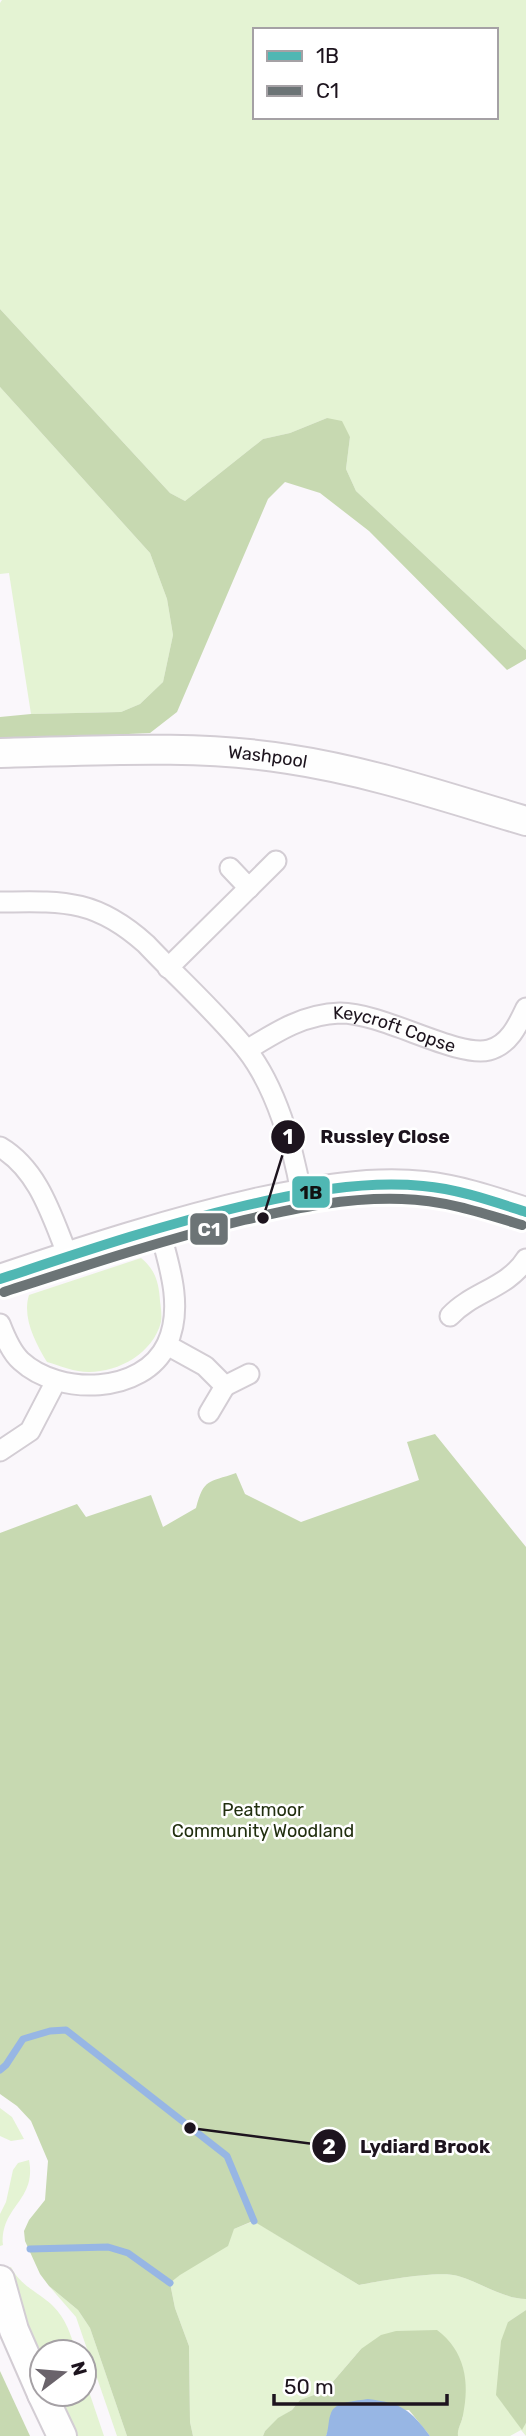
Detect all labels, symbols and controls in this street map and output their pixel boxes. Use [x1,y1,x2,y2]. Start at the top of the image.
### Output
legend [253,28,498,119]
text: 1B [316,43,339,68]
text: C1 [316,78,339,103]
street label: Washpool [227,741,309,773]
street label: Keycroft Copse [332,1002,458,1057]
callout: Russley Close [270,1117,464,1157]
text: 1 [283,1124,293,1149]
text: Russley Close [320,1125,450,1148]
line badge: 1B [291,1175,331,1209]
text: 1B [300,1181,322,1204]
line badge: C1 [189,1212,229,1246]
text: C1 [198,1218,220,1241]
park label: Peatmoor Community Woodland [172,1799,354,1842]
callout: Lydiard Brook [311,2126,505,2166]
text: 2 [322,2134,336,2159]
text: Lydiard Brook [360,2135,490,2158]
north arrow [28,2338,98,2408]
text: N [66,2359,92,2378]
scale bar [274,2362,447,2406]
text: 50 m [284,2374,334,2399]

